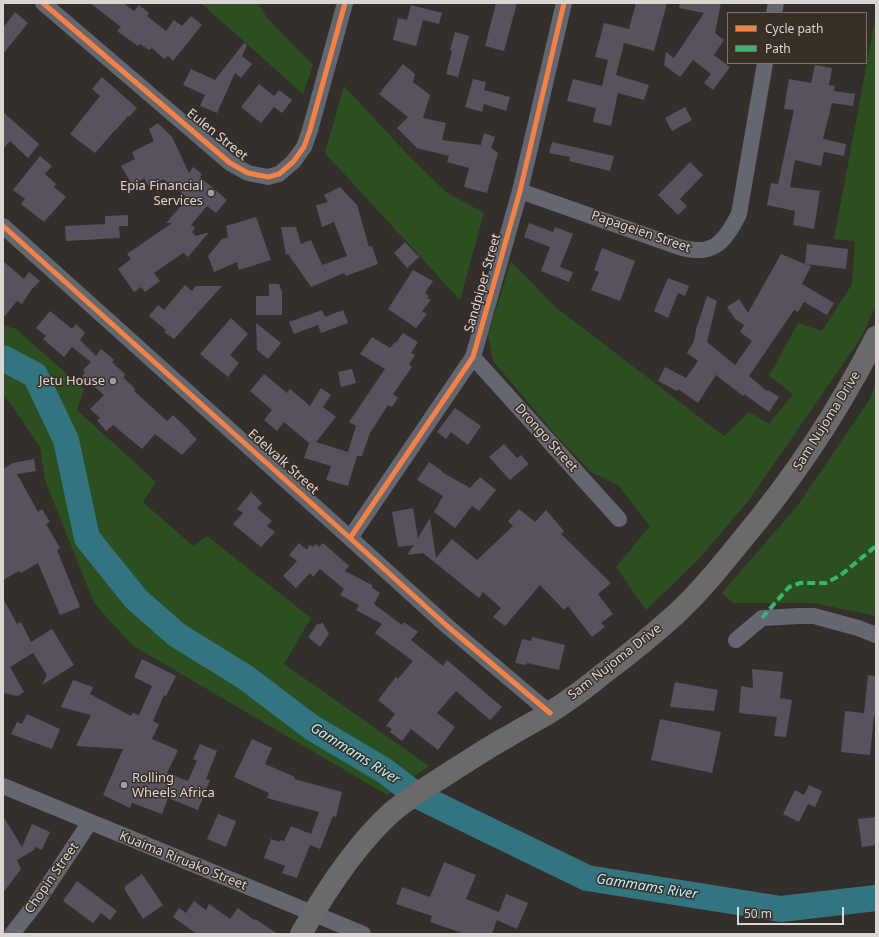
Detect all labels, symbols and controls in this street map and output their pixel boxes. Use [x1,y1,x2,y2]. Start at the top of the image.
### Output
legend [727,12,867,64]
text: Cycle path [765,20,823,37]
text: Path [765,40,791,57]
street label: Eulen Street [183,106,251,164]
place label: Epia Financial Services [120,178,203,209]
marker: Epia Financial Services [206,188,216,198]
street label: Papageien Street [589,208,693,256]
street label: Sandpiper Street [461,232,505,334]
street label: Sam Nujoma Drive [790,368,864,474]
place label: Jetu House [39,373,105,389]
marker: Jetu House [108,376,118,386]
street label: Drongo Street [511,401,581,475]
street label: Edelvalk Street [244,426,322,498]
street label: Sam Nujoma Drive [565,621,665,703]
water label: Gammams River [307,720,403,788]
place label: Rolling Wheels Africa [132,770,215,801]
marker: Rolling Wheels Africa [119,780,129,790]
street label: Kuaima Riruako Street [117,828,249,894]
street label: Chopin Street [22,839,82,917]
water label: Gammams River [595,871,699,903]
scale bar [739,899,846,925]
text: 50 m [744,905,772,922]

